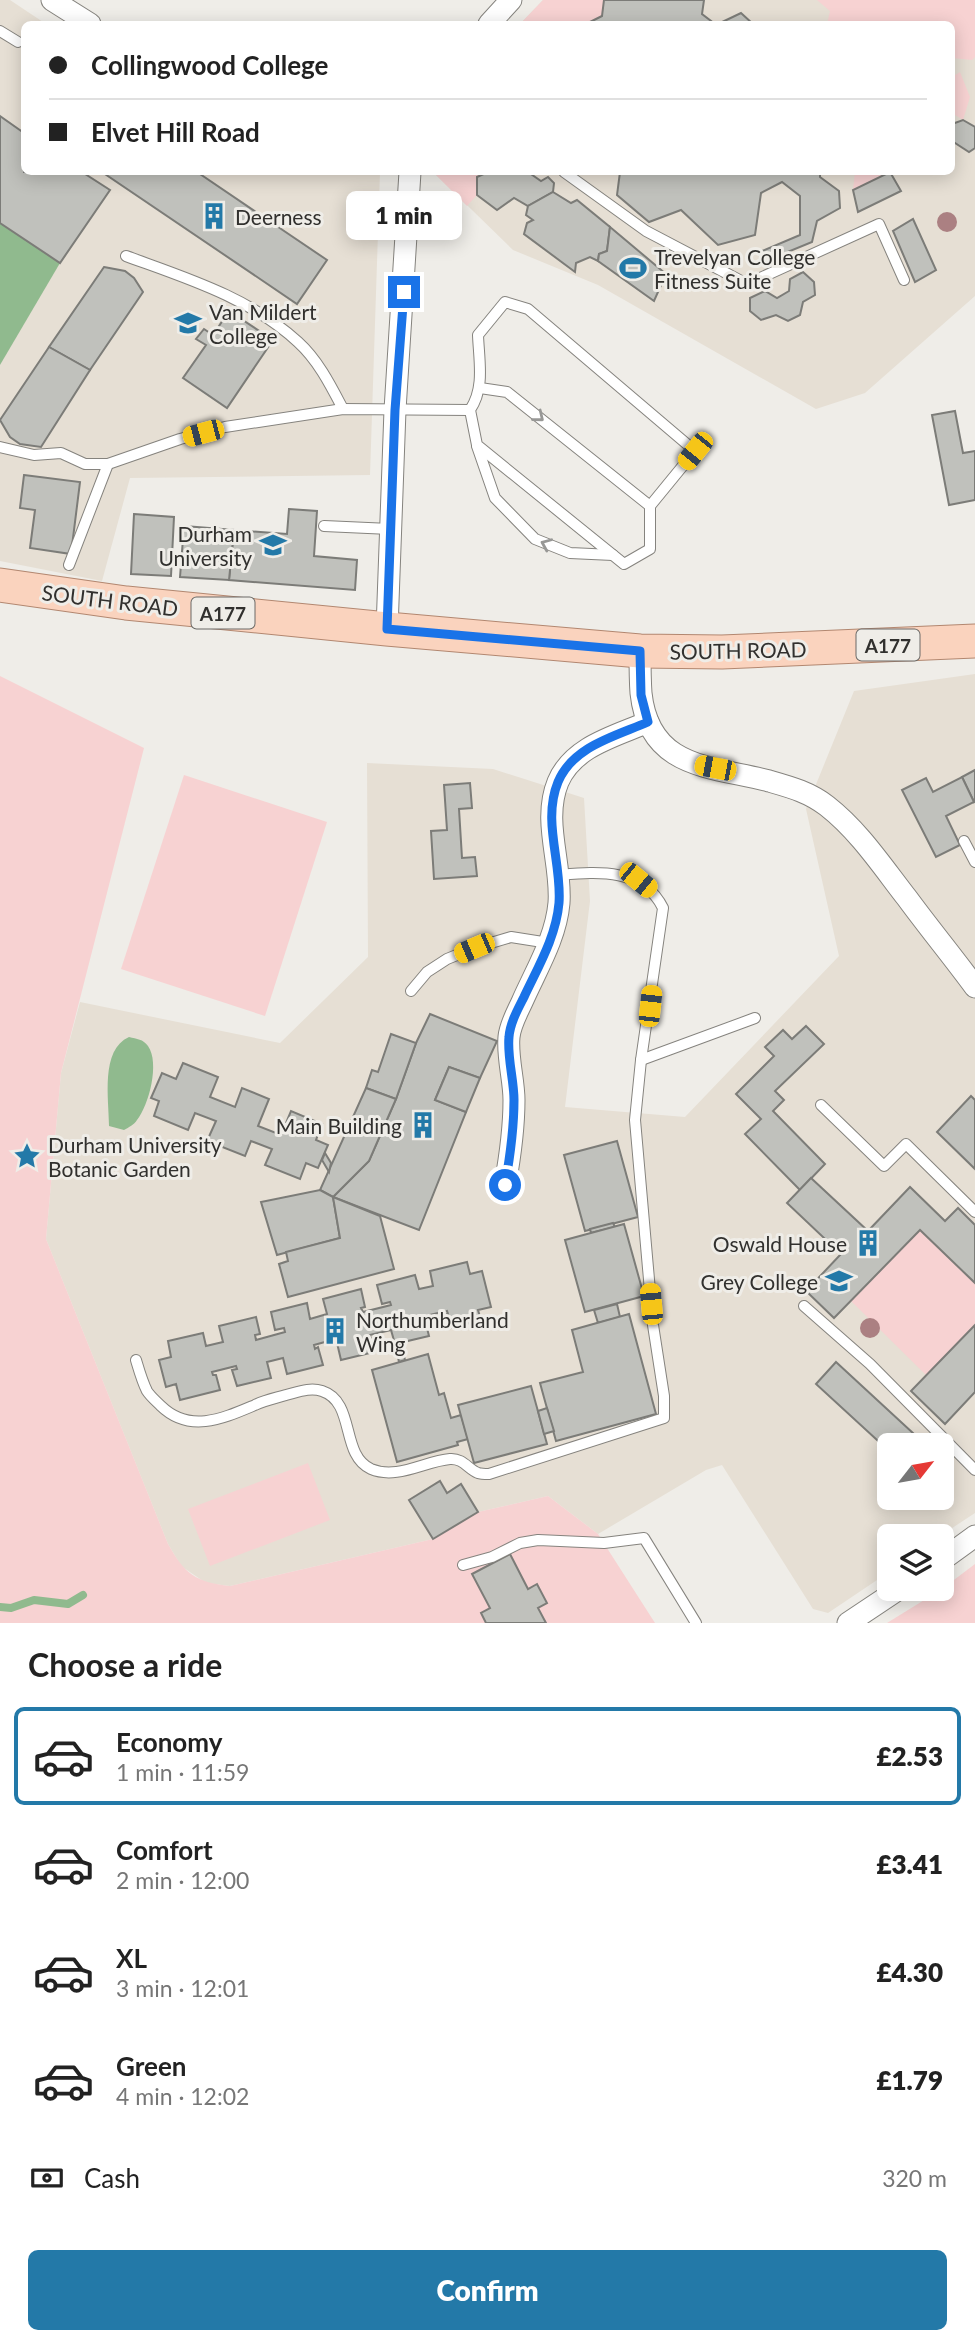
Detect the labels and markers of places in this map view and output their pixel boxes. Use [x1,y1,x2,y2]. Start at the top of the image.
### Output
building icon: Deerness [199,201,229,231]
place label: Deerness [235,204,322,229]
place label: Trevelyan College Fitness Suite [654,244,815,293]
sports icon: Trevelyan College Fitness Suite [618,253,648,283]
place label: Van Mildert College [209,299,317,348]
school or university icon: Van Mildert College [173,308,203,338]
place label: Durham University [158,521,252,570]
school or university icon: Durham University [258,530,288,560]
building icon: Main Building [408,1110,438,1140]
place label: Main Building [276,1113,402,1138]
place label: Durham University Botanic Garden [48,1132,222,1181]
place icon: Durham University Botanic Garden [12,1141,42,1171]
building icon: Oswald House [853,1228,883,1258]
place label: Oswald House [713,1231,847,1256]
school or university icon: Grey College [824,1266,854,1296]
place label: Grey College [701,1269,818,1294]
place label: Northumberland Wing [356,1307,509,1356]
building icon: Northumberland Wing [320,1316,350,1346]

